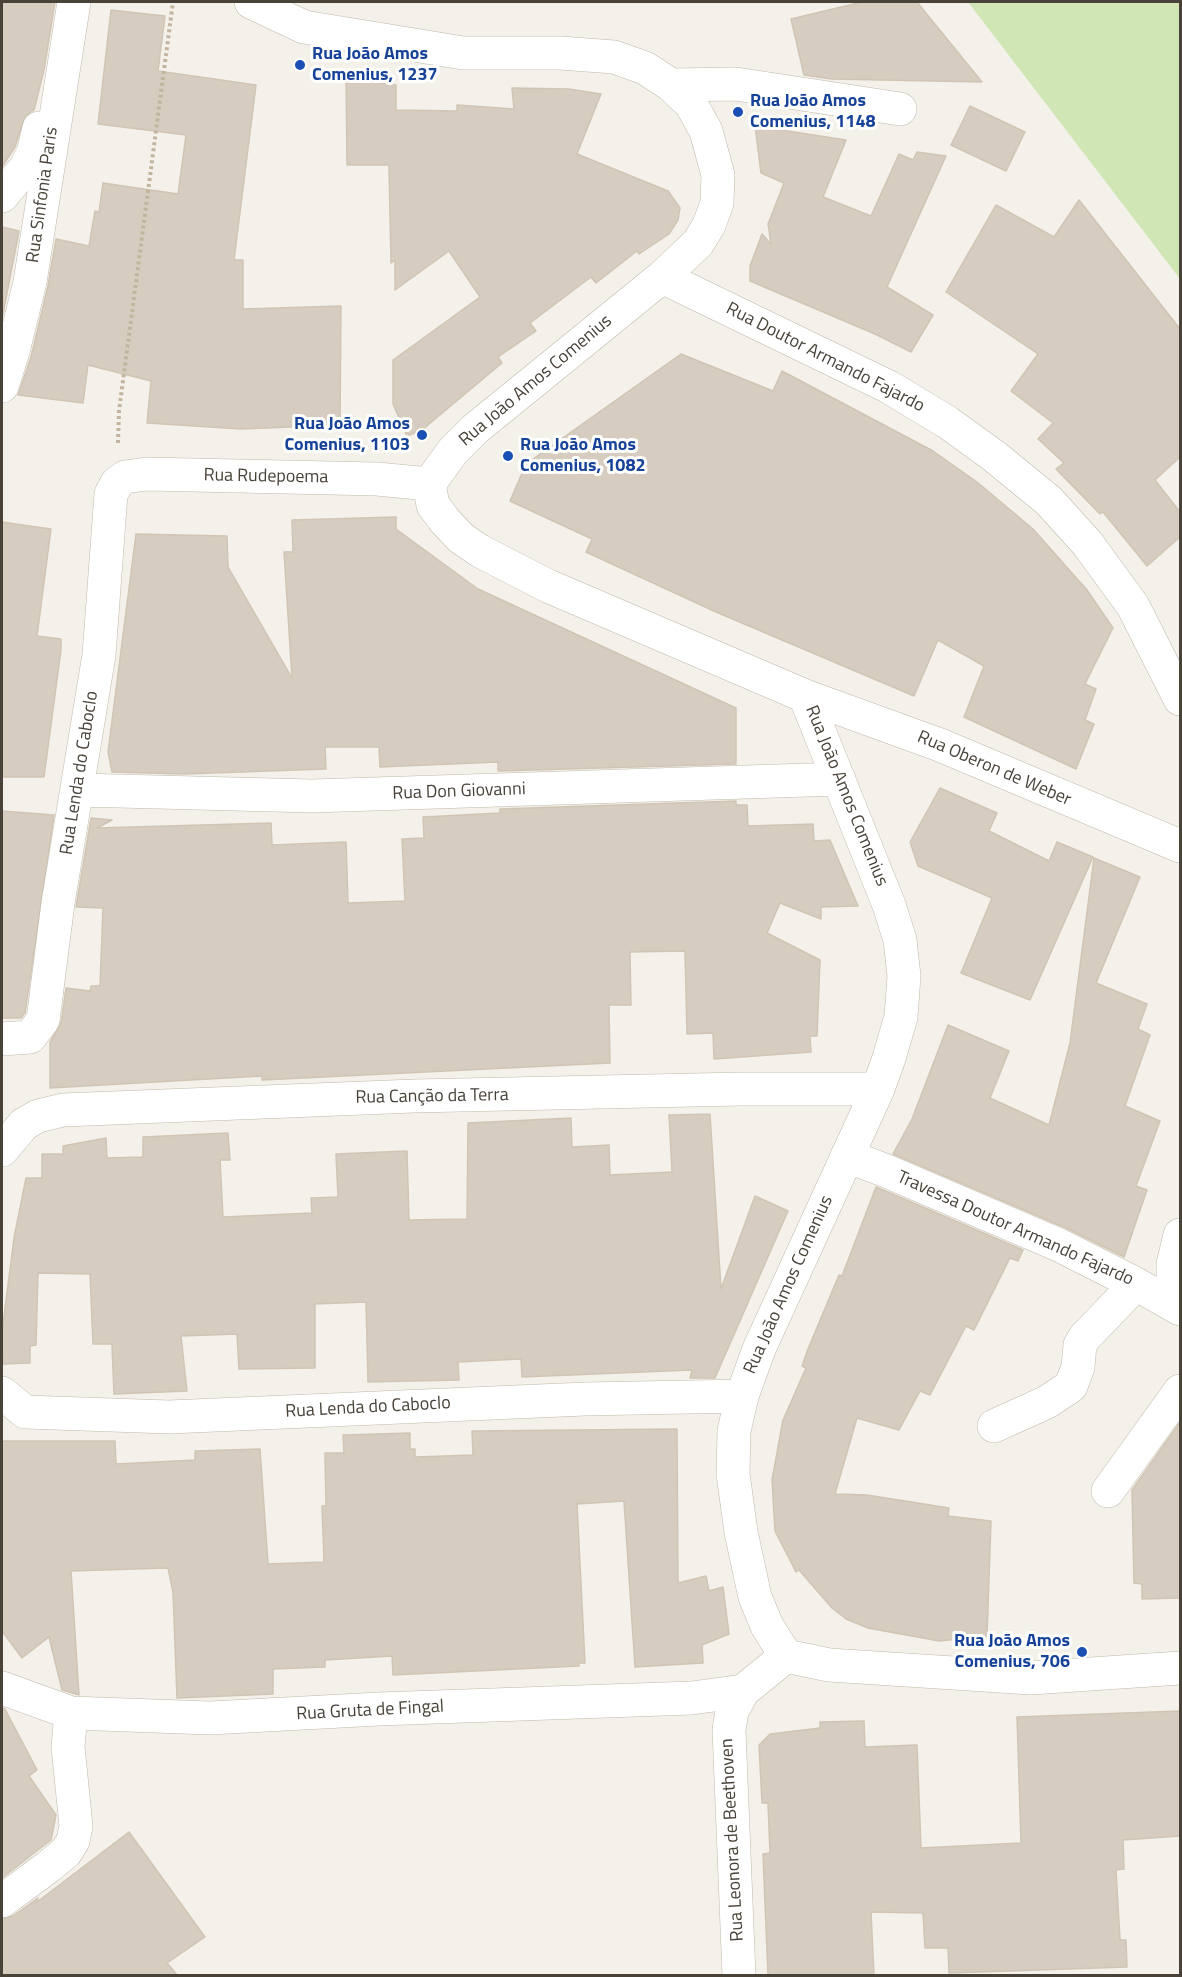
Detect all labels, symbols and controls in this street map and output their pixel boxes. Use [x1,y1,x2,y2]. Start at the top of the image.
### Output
place label: Rua João Amos Comenius, 1237 [312,44,438,86]
marker: Rua João Amos Comenius, 1237 [293,58,307,72]
place label: Rua João Amos Comenius, 1148 [750,91,876,134]
marker: Rua João Amos Comenius, 1148 [731,105,745,119]
street label: Rua Sinfonia Paris [23,126,63,264]
street label: Rua Doutor Armando Fajardo [722,298,928,418]
street label: Rua João Amos Comenius [455,311,617,451]
place label: Rua João Amos Comenius, 1103 [284,414,410,456]
marker: Rua João Amos Comenius, 1103 [415,428,429,442]
place label: Rua João Amos Comenius, 1082 [520,435,646,478]
marker: Rua João Amos Comenius, 1082 [501,449,515,463]
street label: Rua Rudepoema [203,465,329,489]
street label: Rua Lenda do Caboclo [56,690,104,856]
street label: Rua João Amos Comenius [800,702,892,890]
street label: Rua Oberon de Weber [914,727,1074,811]
street label: Rua Don Giovanni [392,779,526,805]
street label: Rua Canção da Terra [355,1085,509,1109]
street label: Travessa Doutor Armando Fajardo [893,1167,1137,1291]
street label: Rua João Amos Comenius [740,1192,838,1378]
street label: Rua Lenda do Caboclo [285,1393,451,1423]
place label: Rua João Amos Comenius, 706 [954,1631,1070,1674]
marker: Rua João Amos Comenius, 706 [1075,1645,1089,1659]
street label: Rua Gruta de Fingal [296,1696,444,1726]
street label: Rua Leonora de Beethoven [717,1738,749,1942]

